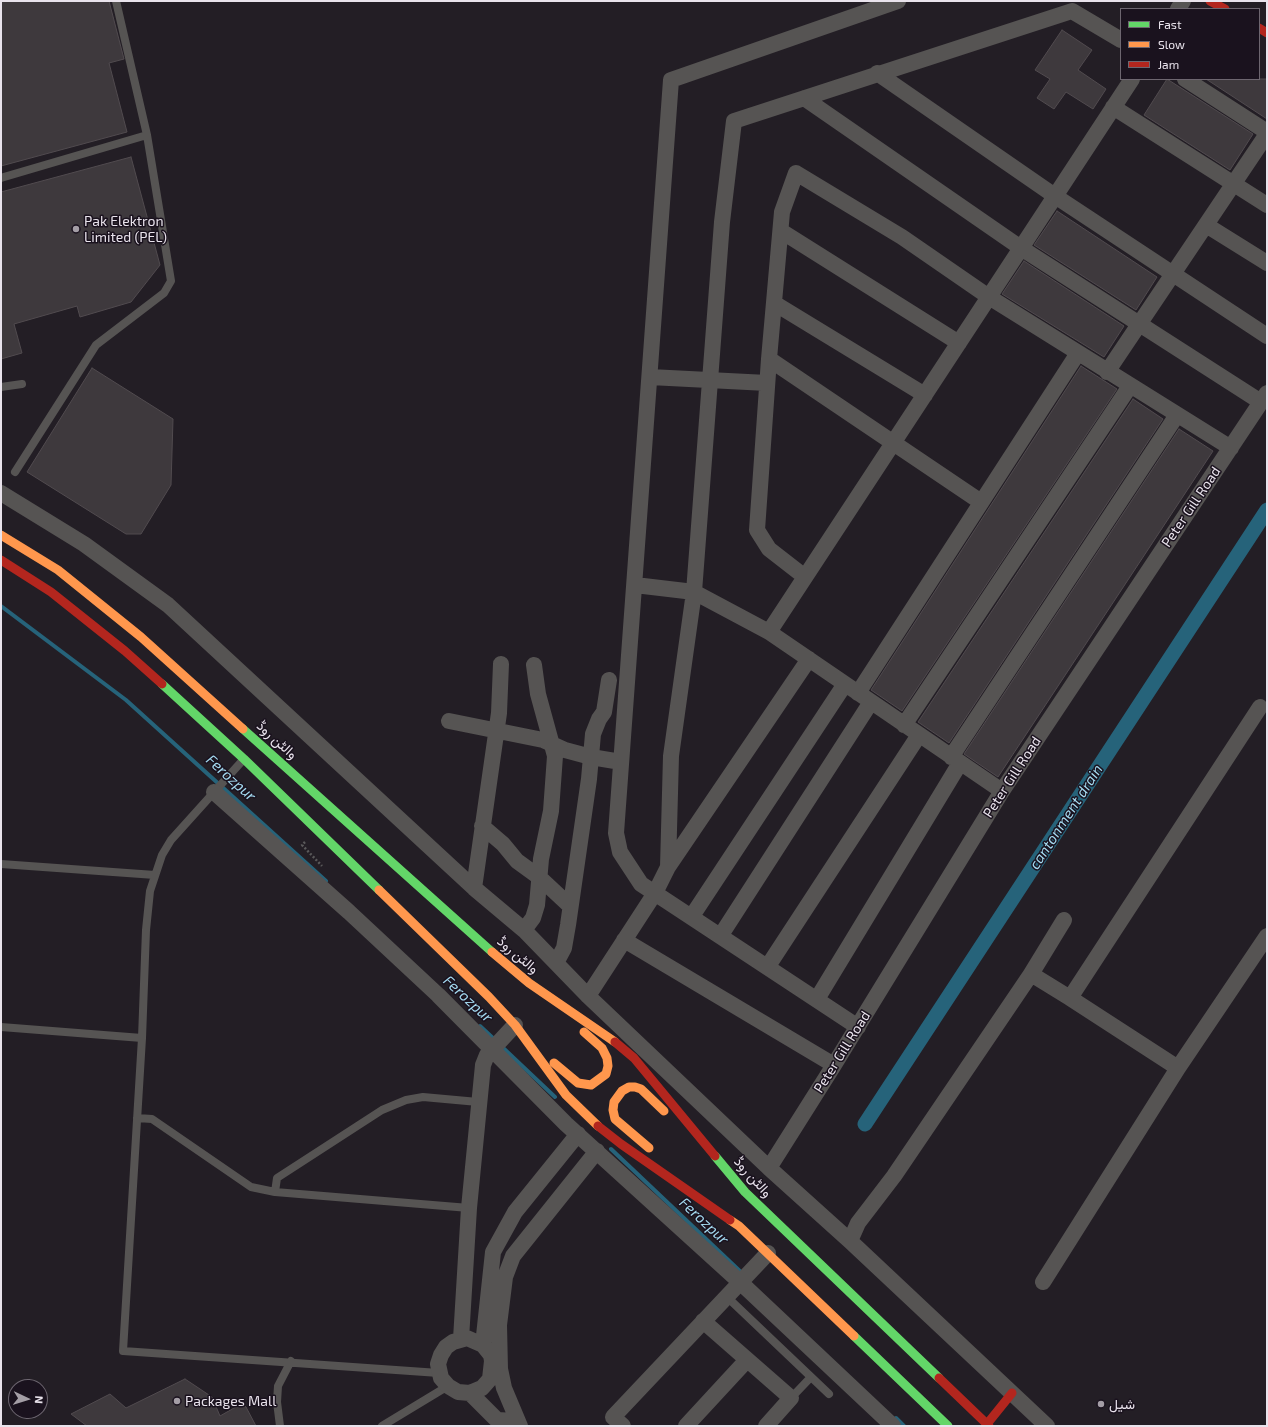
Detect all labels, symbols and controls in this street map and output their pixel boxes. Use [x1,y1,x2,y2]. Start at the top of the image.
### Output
legend [1120,8,1260,80]
text: Fast [1158,17,1181,31]
text: Slow [1158,37,1185,51]
text: Jam [1158,57,1179,71]
place label: Pak Elektron Limited (PEL) [84,213,167,246]
marker: Pak Elektron Limited (PEL) [71,224,81,234]
street label: Peter Gill Road [1158,464,1224,550]
street label: والٹن روڈ [253,717,301,763]
street label: Peter Gill Road [980,733,1044,821]
water label: Ferozpur [202,751,260,805]
water label: cantonment drain [1025,761,1107,873]
street label: والٹن روڈ [494,933,542,977]
water label: Ferozpur [440,972,496,1026]
street label: Peter Gill Road [810,1008,874,1096]
street label: والٹن روڈ [730,1153,776,1201]
water label: Ferozpur [676,1194,732,1248]
north arrow [8,1379,48,1419]
place label: Packages Mall [185,1393,276,1409]
text: N [33,1395,46,1404]
marker: Packages Mall [172,1396,182,1406]
place label: شیل [1109,1396,1135,1412]
marker: شیل [1096,1399,1106,1409]

